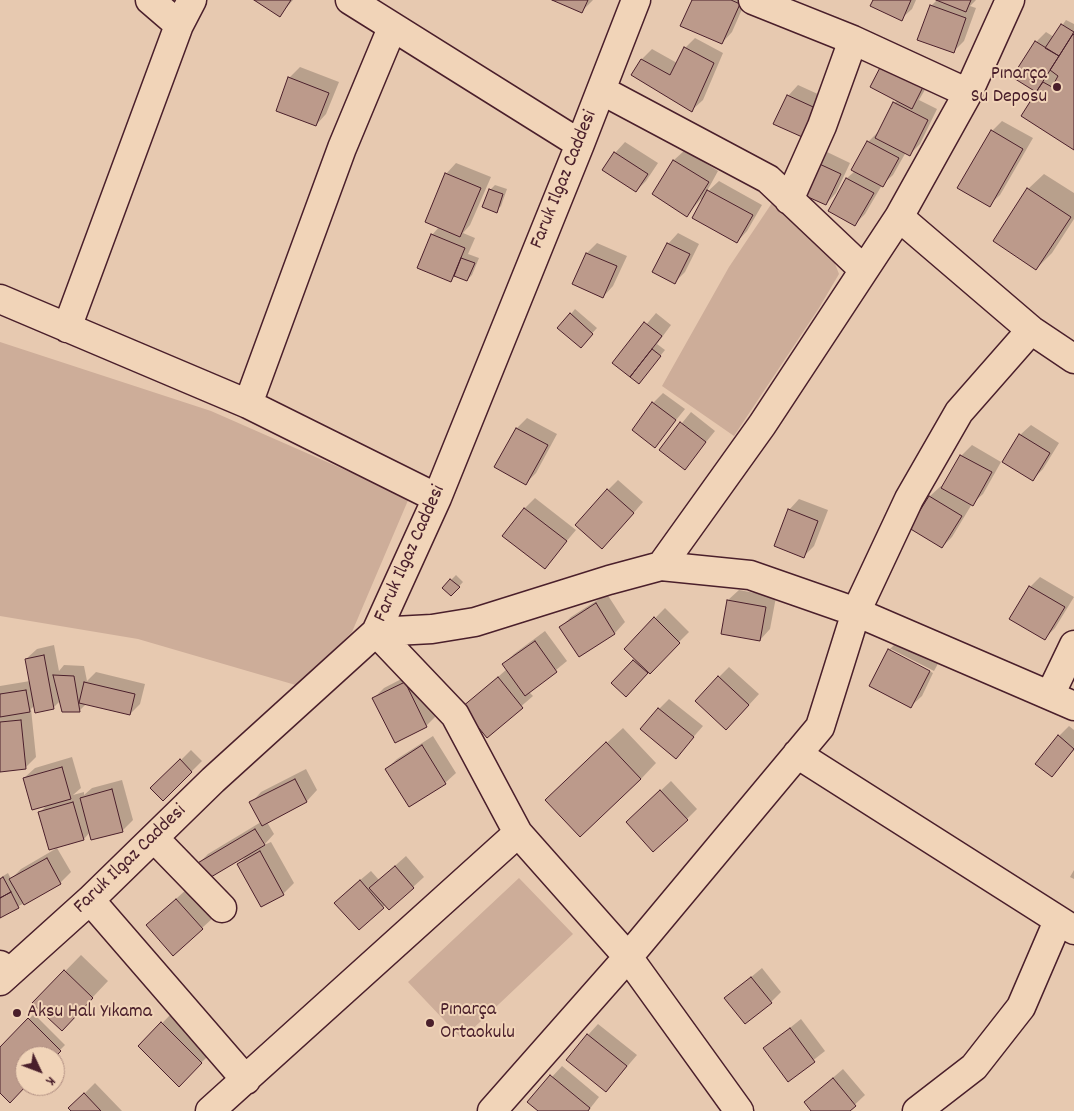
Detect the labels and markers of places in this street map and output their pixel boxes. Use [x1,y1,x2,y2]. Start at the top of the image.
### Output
place label: Pınarça Su Deposu [971,63,1047,110]
marker: Pınarça Su Deposu [1051,81,1063,93]
place label: Pınarça Ortaokulu [440,999,515,1046]
place label: Aksu Halı Yıkama [27,1001,152,1025]
marker: Aksu Halı Yıkama [11,1007,23,1019]
marker: Pınarça Ortaokulu [424,1017,436,1029]

